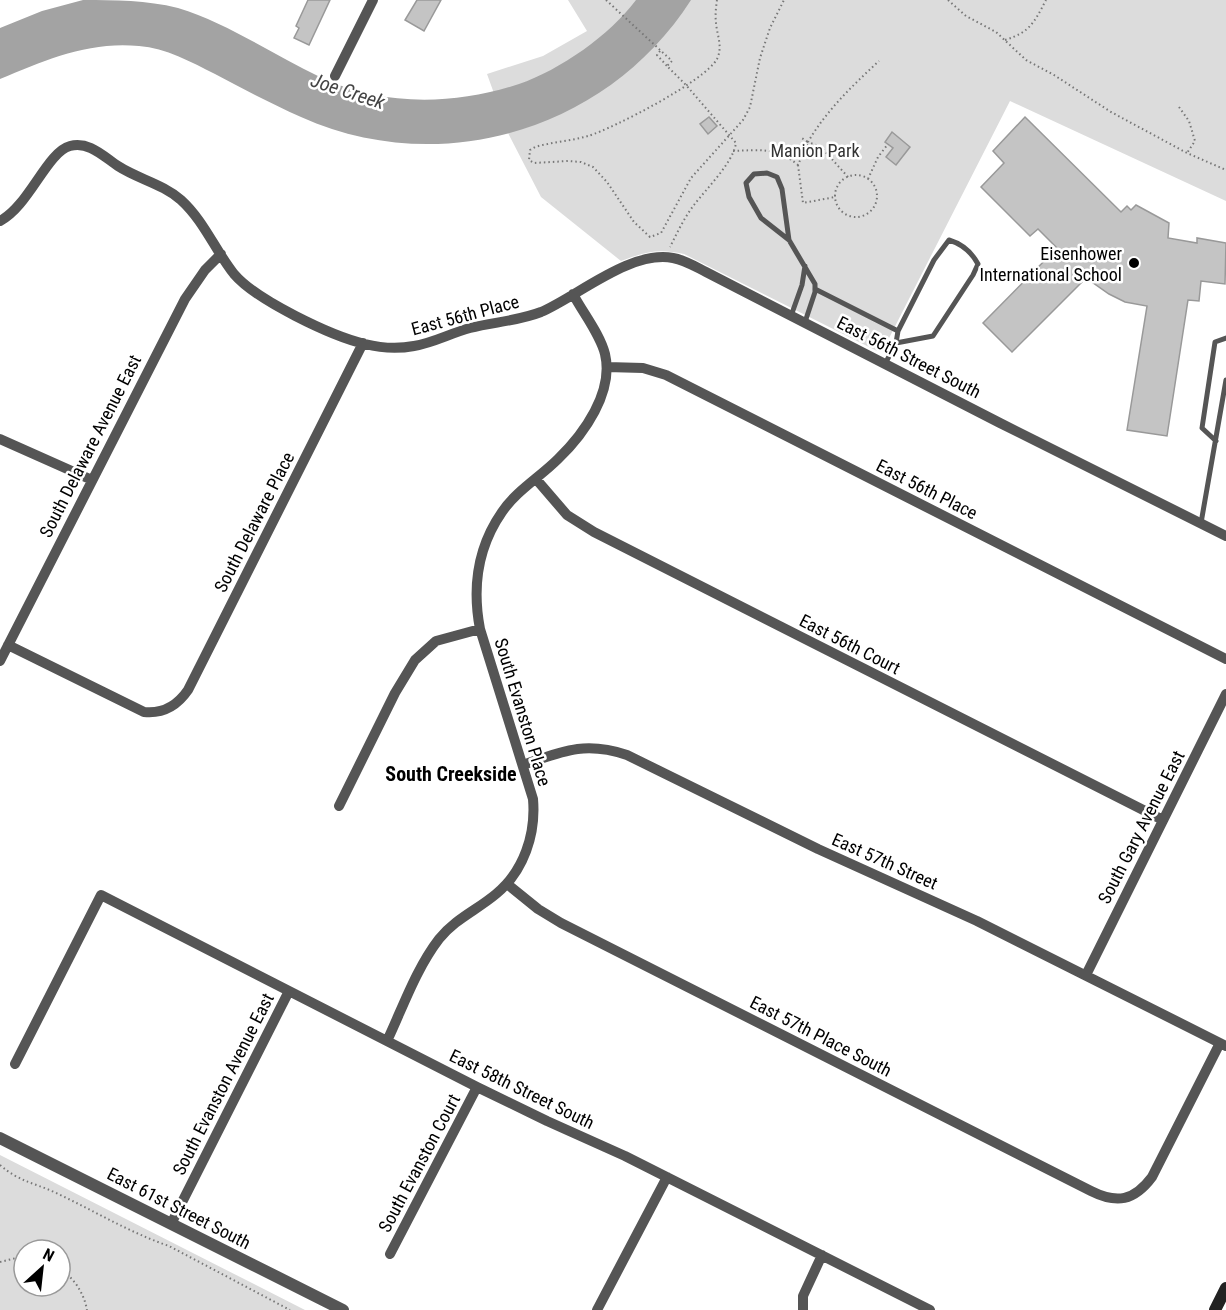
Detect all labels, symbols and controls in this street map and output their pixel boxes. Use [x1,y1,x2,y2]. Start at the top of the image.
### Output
water label: Joe Creek [308,68,389,115]
park label: Manion Park [770,140,860,161]
place label: Eisenhower International School [980,243,1123,285]
marker: Eisenhower International School [1127,256,1141,270]
street label: East 56th Place [409,291,521,339]
street label: East 56th Street South [834,312,984,402]
street label: South Delaware Avenue East [35,351,145,541]
street label: South Delaware Place [210,448,298,596]
street label: East 56th Place [873,455,981,523]
street label: East 56th Court [796,610,904,678]
street label: South Evanston Place [491,635,555,789]
street label: South Gary Avenue East [1093,747,1189,907]
district label: South Creekside [385,762,517,786]
street label: East 57th Street [829,828,941,894]
street label: South Evanston Avenue East [168,990,278,1178]
street label: East 57th Place South [747,991,895,1081]
street label: East 58th Street South [446,1045,598,1133]
street label: South Evanston Court [374,1090,464,1236]
street label: East 61st Street South [104,1163,254,1253]
north arrow [12,1238,72,1298]
text: N [40,1244,57,1266]

